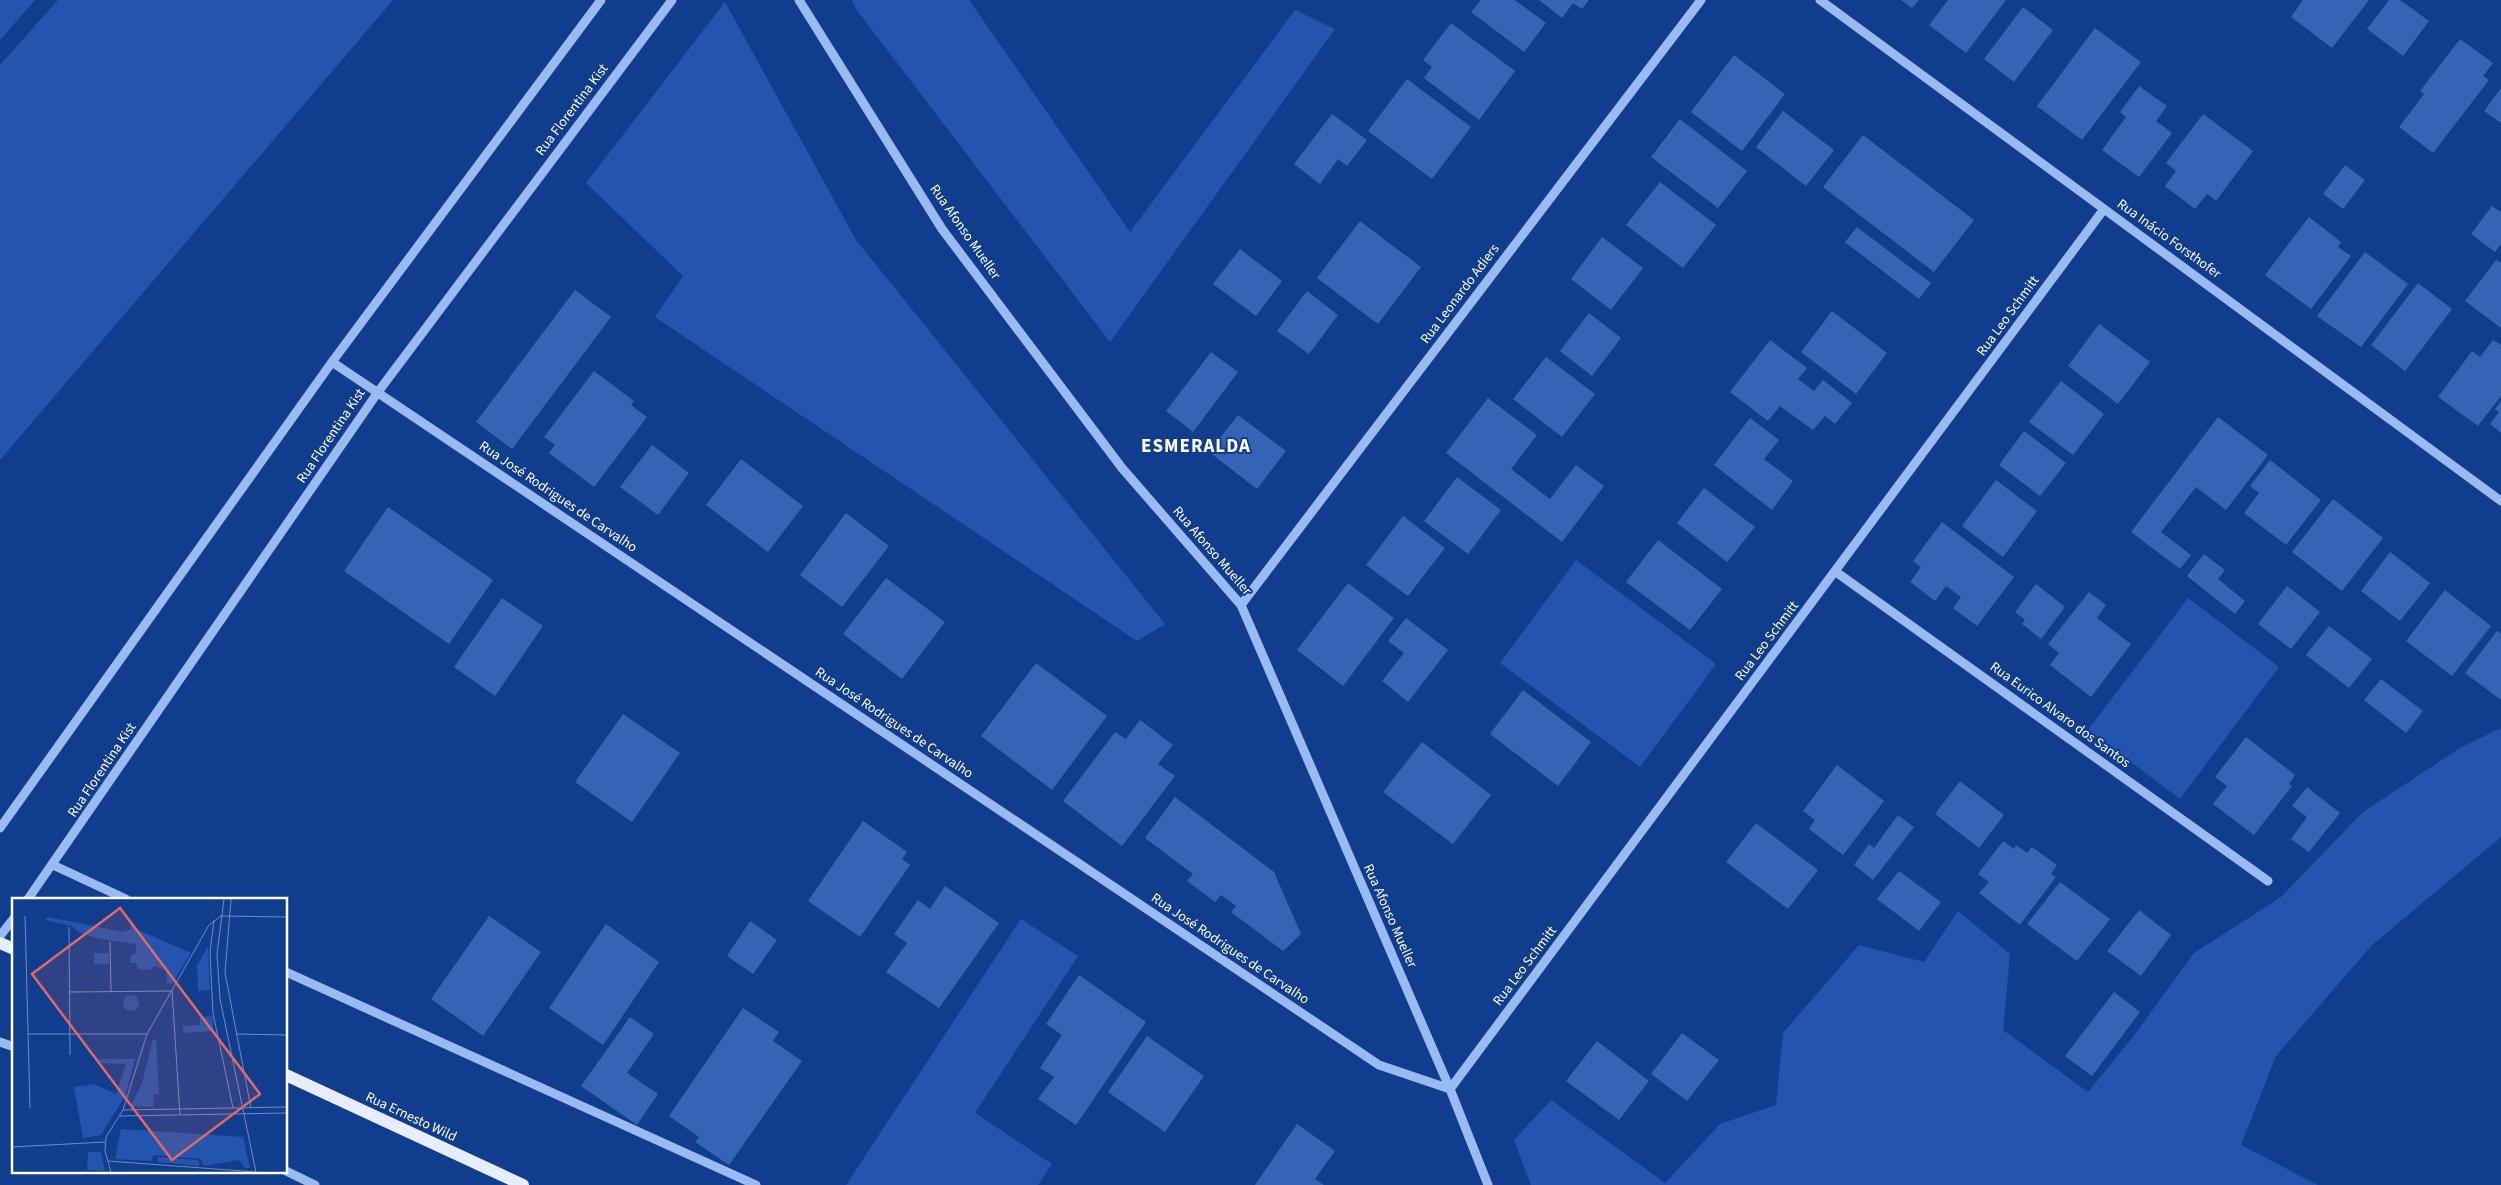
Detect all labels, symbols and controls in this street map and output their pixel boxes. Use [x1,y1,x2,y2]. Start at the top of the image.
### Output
street label: Rua Florentina Kist [531,60,613,160]
street label: Rua Afonso Mueller [925,180,1005,284]
street label: Rua Inácio Forsthofer [2113,194,2225,284]
street label: Rua Leonardo Adiers [1416,240,1504,348]
street label: Rua Leo Schmitt [1972,271,2044,360]
street label: Rua Florentina Kist [292,384,370,487]
district label: ESMERALDA [1141,433,1251,460]
street label: Rua José Rodrigues de Carvalho [475,436,641,558]
street label: Rua Afonso Mueller [1168,502,1256,600]
street label: Rua Leo Schmitt [1730,597,1804,685]
street label: Rua Eurico Alvaro dos Santos [1986,657,2134,773]
street label: Rua José Rodrigues de Carvalho [811,662,977,784]
street label: Rua Florentina Kist [63,718,141,821]
street label: Rua Afonso Mueller [1358,861,1422,971]
street label: Rua José Rodrigues de Carvalho [1147,888,1313,1010]
inset map [12,898,288,1172]
street label: Rua Leo Schmitt [1488,922,1562,1010]
street label: Rua Ernesto Wild [362,1087,460,1147]

